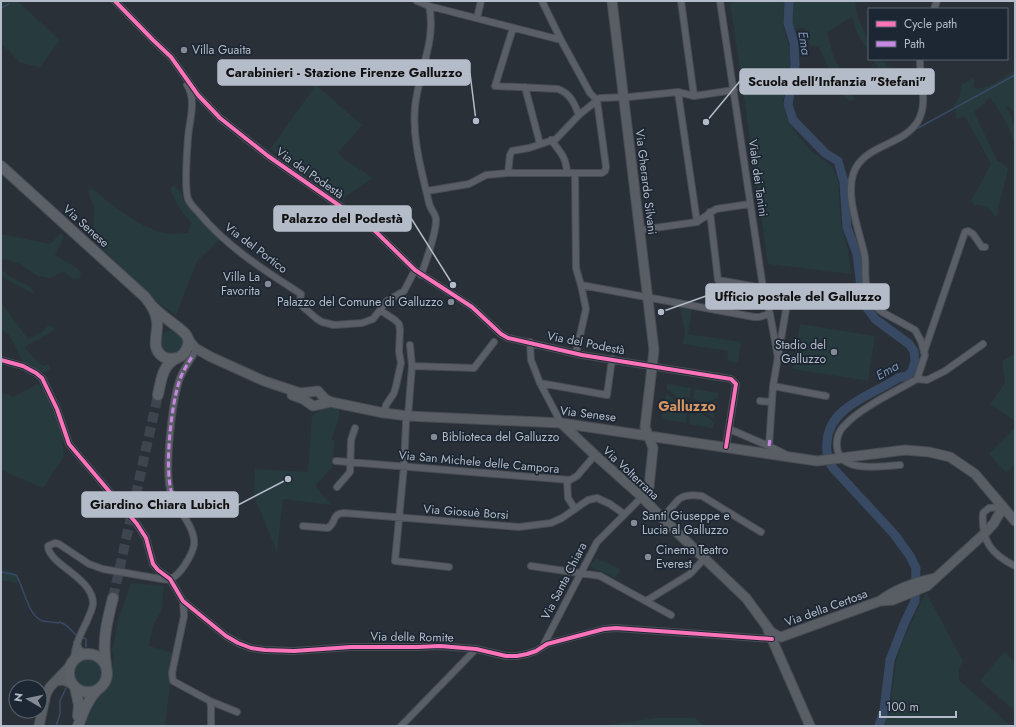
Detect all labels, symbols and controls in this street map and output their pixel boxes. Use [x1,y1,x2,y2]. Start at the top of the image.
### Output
legend [868,8,1008,60]
text: Cycle path [904,15,957,33]
water label: Ema [793,30,816,56]
text: Path [904,35,925,53]
place label: Villa Guaita [192,41,251,59]
marker: Villa Guaita [179,45,189,55]
callout: Carabinieri - Stazione Firenze Galluzzo [218,60,470,85]
text: Carabinieri - Stazione Firenze Galluzzo [226,63,463,82]
callout: Scuola dell'Infanzia "Stefani" [740,69,934,94]
text: Scuola dell'Infanzia "Stefani" [748,72,926,91]
street label: Via Gherardo Silvani [631,128,661,236]
street label: Viale dei Tanini [744,138,772,218]
street label: Via del Podestà [272,143,348,203]
street label: Via Senese [59,200,113,252]
callout: Palazzo del Podestà [274,206,411,231]
text: Palazzo del Podestà [281,209,403,228]
street label: Via del Portico [221,218,292,278]
place label: Villa La Favorita [221,268,260,300]
marker: Villa La Favorita [263,279,273,289]
callout: Ufficio postale del Galluzzo [706,284,889,309]
text: Ufficio postale del Galluzzo [714,287,882,306]
place label: Palazzo del Comune di Galluzzo [277,293,443,311]
marker: Palazzo del Comune di Galluzzo [446,297,456,307]
street label: Via del Podestà [545,327,627,359]
place label: Stadio del Galluzzo [775,336,826,368]
marker: Stadio del Galluzzo [829,347,839,357]
water label: Ema [872,356,902,385]
district label: Galluzzo [658,396,716,416]
street label: Via Senese [559,402,617,426]
place label: Biblioteca del Galluzzo [442,428,560,446]
marker: Biblioteca del Galluzzo [429,432,439,442]
street label: Via Volterrana [599,442,664,504]
street label: Via San Michele delle Campora [398,446,560,478]
callout: Giardino Chiara Lubich [82,492,238,517]
text: Giardino Chiara Lubich [90,495,230,514]
street label: Via Giosuè Borsi [423,500,509,524]
place label: Santi Giuseppe e Lucia al Galluzzo [642,507,730,539]
marker: Santi Giuseppe e Lucia al Galluzzo [629,518,639,528]
street label: Via Santa Chiara [537,539,591,623]
place label: Cinema Teatro Everest [656,541,729,573]
marker: Cinema Teatro Everest [643,552,653,562]
street label: Via della Certosa [782,585,870,631]
street label: Via delle Romite [370,627,454,647]
north arrow [8,679,48,719]
text: N [10,692,27,703]
scale bar [880,693,956,719]
text: 100 m [886,698,919,716]

